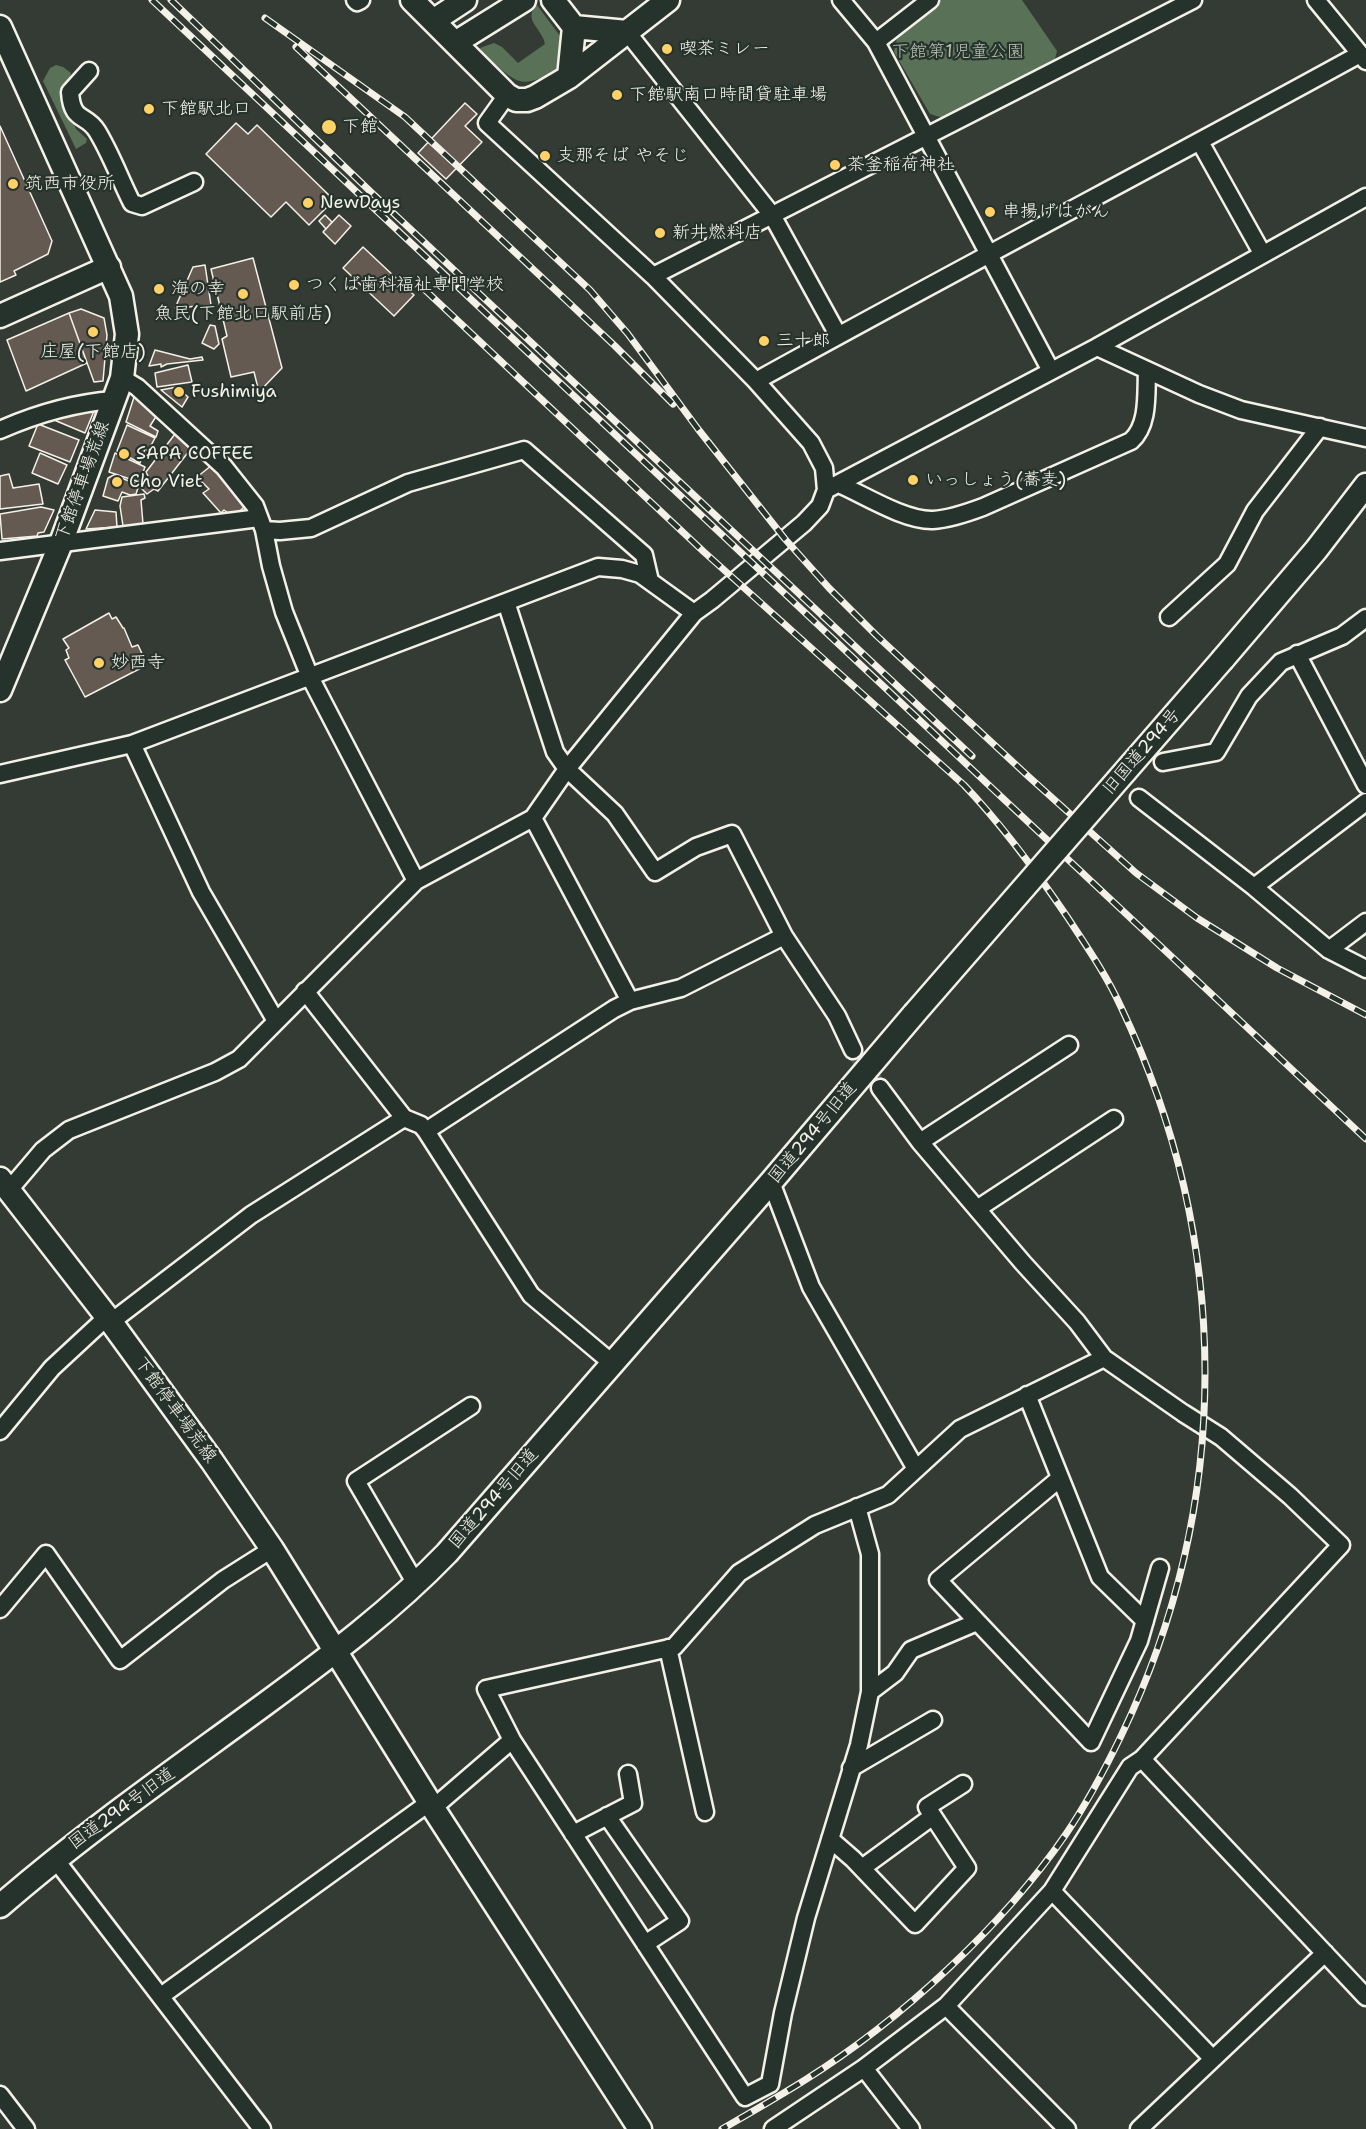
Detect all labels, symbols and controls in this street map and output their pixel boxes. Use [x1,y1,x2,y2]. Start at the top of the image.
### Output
place label: 喫茶ミレー [679,38,770,60]
park label: 下館第1児童公園 [891,41,1025,63]
marker: 喫茶ミレー [660,42,674,56]
place label: 下館駅南口時間貸駐車場 [629,84,827,106]
marker: 下館駅南口時間貸駐車場 [610,88,624,102]
place label: 下館駅北口 [161,98,251,120]
marker: 下館駅北口 [142,102,156,116]
place label: 下館 [342,116,378,138]
marker: 下館 [320,118,338,136]
place label: 支那そば やそじ [557,145,689,167]
marker: 支那そば やそじ [538,149,552,163]
place label: 茶釜稲荷神社 [847,154,955,176]
marker: 茶釜稲荷神社 [828,158,842,172]
place label: 筑西市役所 [25,173,115,195]
marker: 筑西市役所 [6,177,20,191]
place label: NewDays [320,192,401,214]
marker: NewDays [301,196,315,210]
place label: 串揚げはがん [1002,201,1110,223]
marker: 串揚げはがん [983,205,997,219]
place label: 新井燃料店 [672,222,762,244]
marker: 新井燃料店 [653,226,667,240]
place label: つくば歯科福祉専門学校 [306,274,504,296]
place label: 海の幸 [171,278,225,300]
marker: つくば歯科福祉専門学校 [287,278,301,292]
marker: 海の幸 [152,282,166,296]
marker: 魚民(下館北口駅前店) [236,287,250,301]
place label: 魚民(下館北口駅前店) [154,303,332,325]
marker: 庄屋(下館店) [86,325,100,339]
place label: 三十郎 [776,330,830,352]
marker: 三十郎 [757,334,771,348]
place label: 庄屋(下館店) [40,341,146,363]
place label: Fushimiya [191,381,277,403]
marker: Fushimiya [172,385,186,399]
street label: 下館停車場荒線 [51,418,115,544]
place label: SAPA COFFEE [136,443,253,465]
marker: SAPA COFFEE [117,447,131,461]
place label: いっしょう(蕎麦) [925,469,1066,491]
place label: Cho Viet [129,471,203,493]
marker: いっしょう(蕎麦) [906,473,920,487]
marker: Cho Viet [110,475,124,489]
place label: 妙西寺 [111,652,165,674]
marker: 妙西寺 [92,656,106,670]
street label: 旧国道294号 [1098,704,1186,800]
street label: 国道294号旧道 [764,1078,862,1188]
street label: 下館停車場荒線 [129,1353,221,1467]
street label: 国道294号旧道 [444,1444,544,1554]
street label: 国道294号旧道 [65,1763,179,1855]

